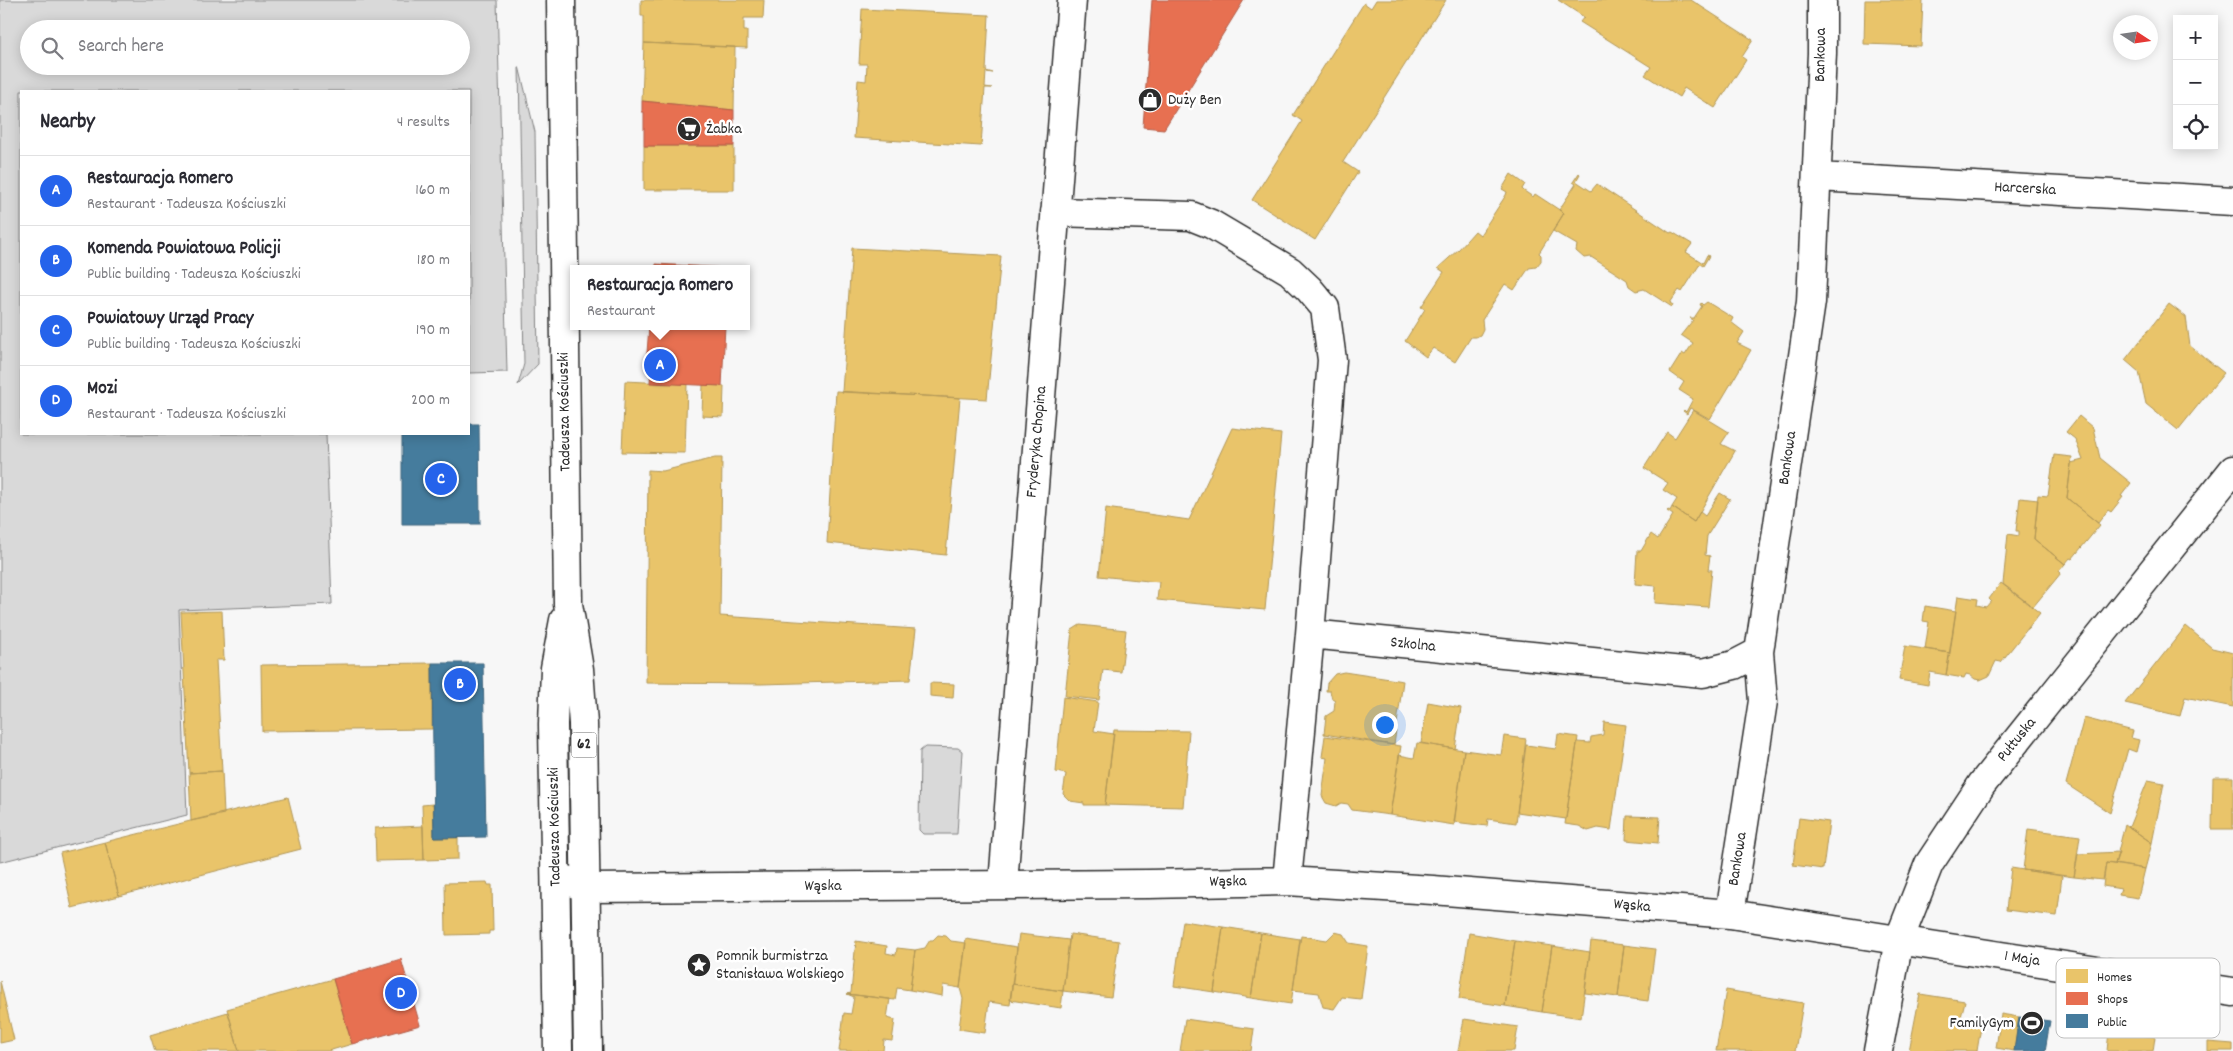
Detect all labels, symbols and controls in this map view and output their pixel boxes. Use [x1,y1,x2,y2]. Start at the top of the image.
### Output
north arrow [2113,15,2158,60]
map controls [2173,15,2218,150]
button: + [2173,15,2218,60]
search box [20,20,470,75]
street label: Bankowa [1809,27,1833,82]
icon: search [38,34,66,62]
text: Search here [78,34,164,61]
button: − [2173,60,2218,105]
shop icon: Duży Ben [1137,87,1163,113]
place label: Duży Ben [1168,89,1221,112]
button: locate [2173,105,2218,150]
text: Nearby [40,108,95,138]
text: 4 results [397,111,450,134]
supermarket icon: Żabka [676,116,702,142]
place label: Żabka [706,118,742,141]
text: Restauracja Romero [87,166,233,193]
street label: Harcerska [1994,176,2057,202]
text: A [52,179,60,202]
text: 160 m [415,179,450,202]
text: Restaurant · Tadeusza Kościuszki [87,193,286,216]
text: Komenda Powiatowa Policji [87,236,280,263]
text: B [52,249,60,272]
text: 180 m [417,249,450,272]
text: Public building · Tadeusza Kościuszki [87,263,301,286]
popup [570,265,750,330]
text: Restauracja Romero [587,273,733,300]
text: Restaurant [587,300,656,323]
text: Powiatowy Urząd Pracy [87,306,253,333]
text: C [52,319,60,342]
text: 190 m [416,319,450,342]
text: Public building · Tadeusza Kościuszki [87,333,301,356]
pin: A [644,346,676,384]
street label: Tadeusza Kościuszki [552,352,578,472]
text: Mozi [87,376,117,403]
street label: Fryderyka Chopina [1021,385,1053,499]
text: D [52,389,60,412]
text: 200 m [411,389,450,412]
text: Restaurant · Tadeusza Kościuszki [87,403,286,426]
street label: Bankowa [1773,429,1803,486]
pin: C [425,460,457,498]
street label: Szkolna [1389,631,1437,659]
pin: B [444,665,476,703]
your location [1372,712,1398,738]
street label: Pułtuska [1992,712,2043,767]
road number: 62 [572,732,596,758]
street label: Tadeusza Kościuszki [542,767,568,887]
street label: Bankowa [1722,830,1754,887]
street label: Wąska [1209,870,1247,894]
street label: Wąska [804,875,842,898]
street label: Wąska [1613,893,1652,919]
place label: Pomnik burmistrza Stanisława Wolskiego [716,945,844,986]
street label: 1 Maja [2003,945,2042,973]
place icon: Pomnik burmistrza Stanisława Wolskiego [686,952,712,978]
legend [2056,958,2220,1038]
text: Homes [2097,968,2132,988]
pin: D [385,974,417,1012]
text: Shops [2097,990,2128,1010]
sports icon: FamilyGym [2019,1010,2045,1036]
place label: FamilyGym [1950,1012,2014,1035]
text: Public [2097,1013,2127,1033]

